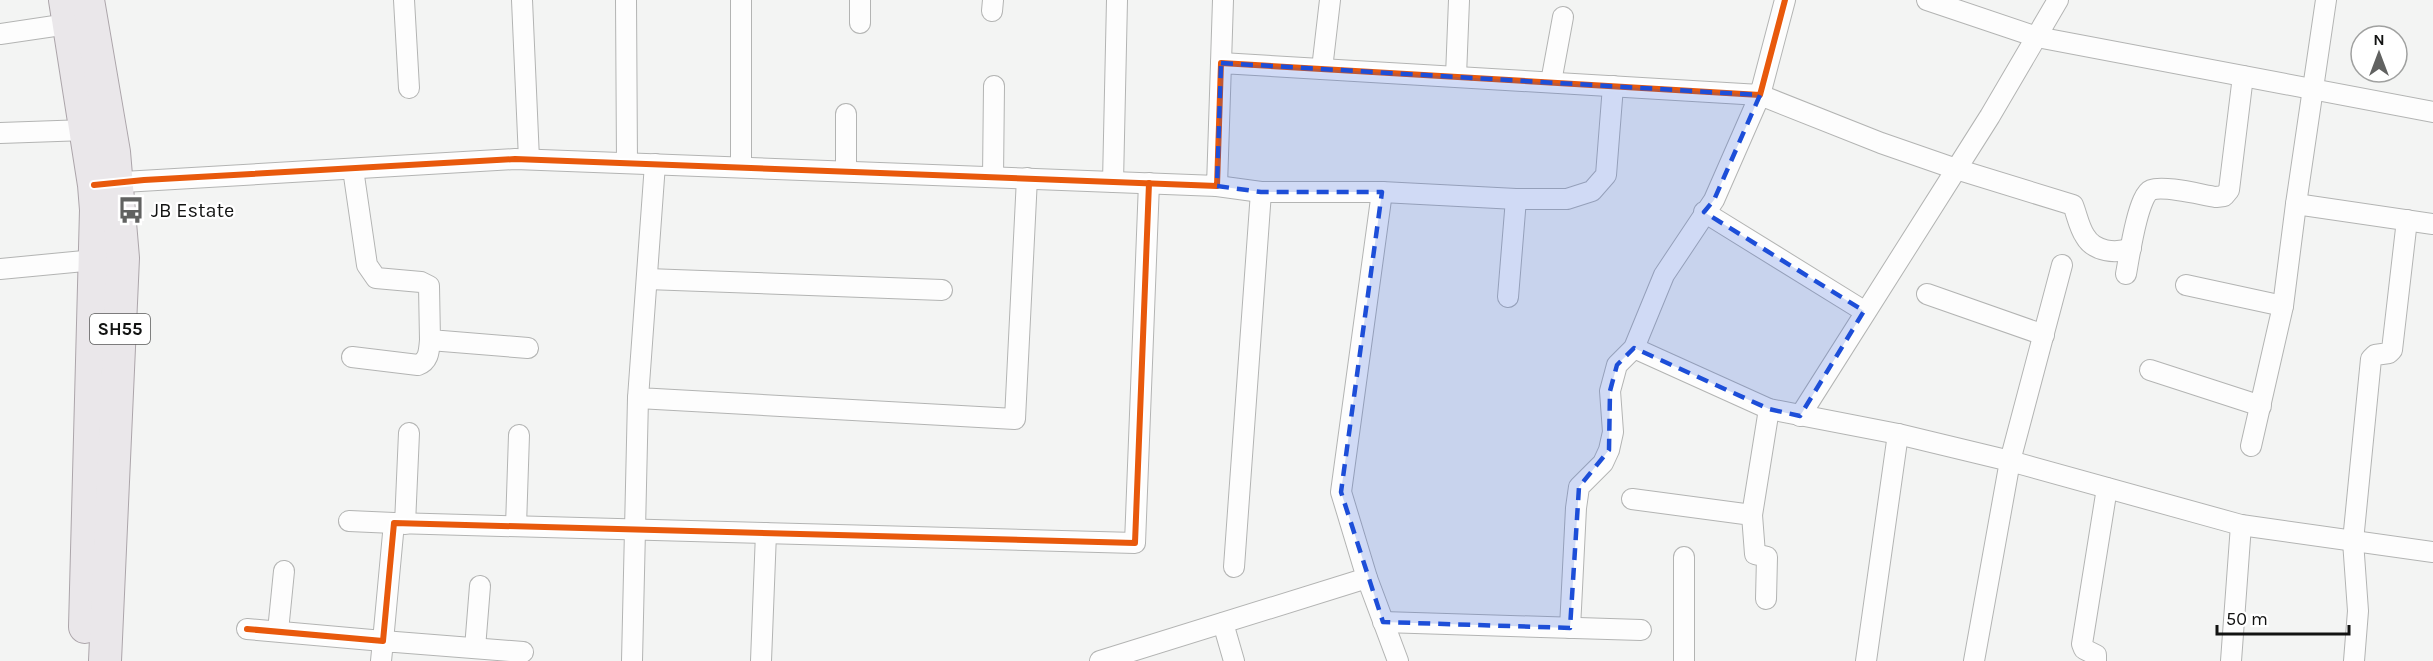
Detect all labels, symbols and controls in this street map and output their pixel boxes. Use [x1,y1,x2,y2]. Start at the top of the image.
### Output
north arrow [2349,24,2409,84]
text: N [2373,30,2385,49]
bus stop icon: JB Estate [116,195,146,225]
place label: JB Estate [151,199,234,222]
road number: SH55 [90,314,150,344]
scale bar [2217,598,2349,636]
text: 50 m [2226,608,2268,630]

